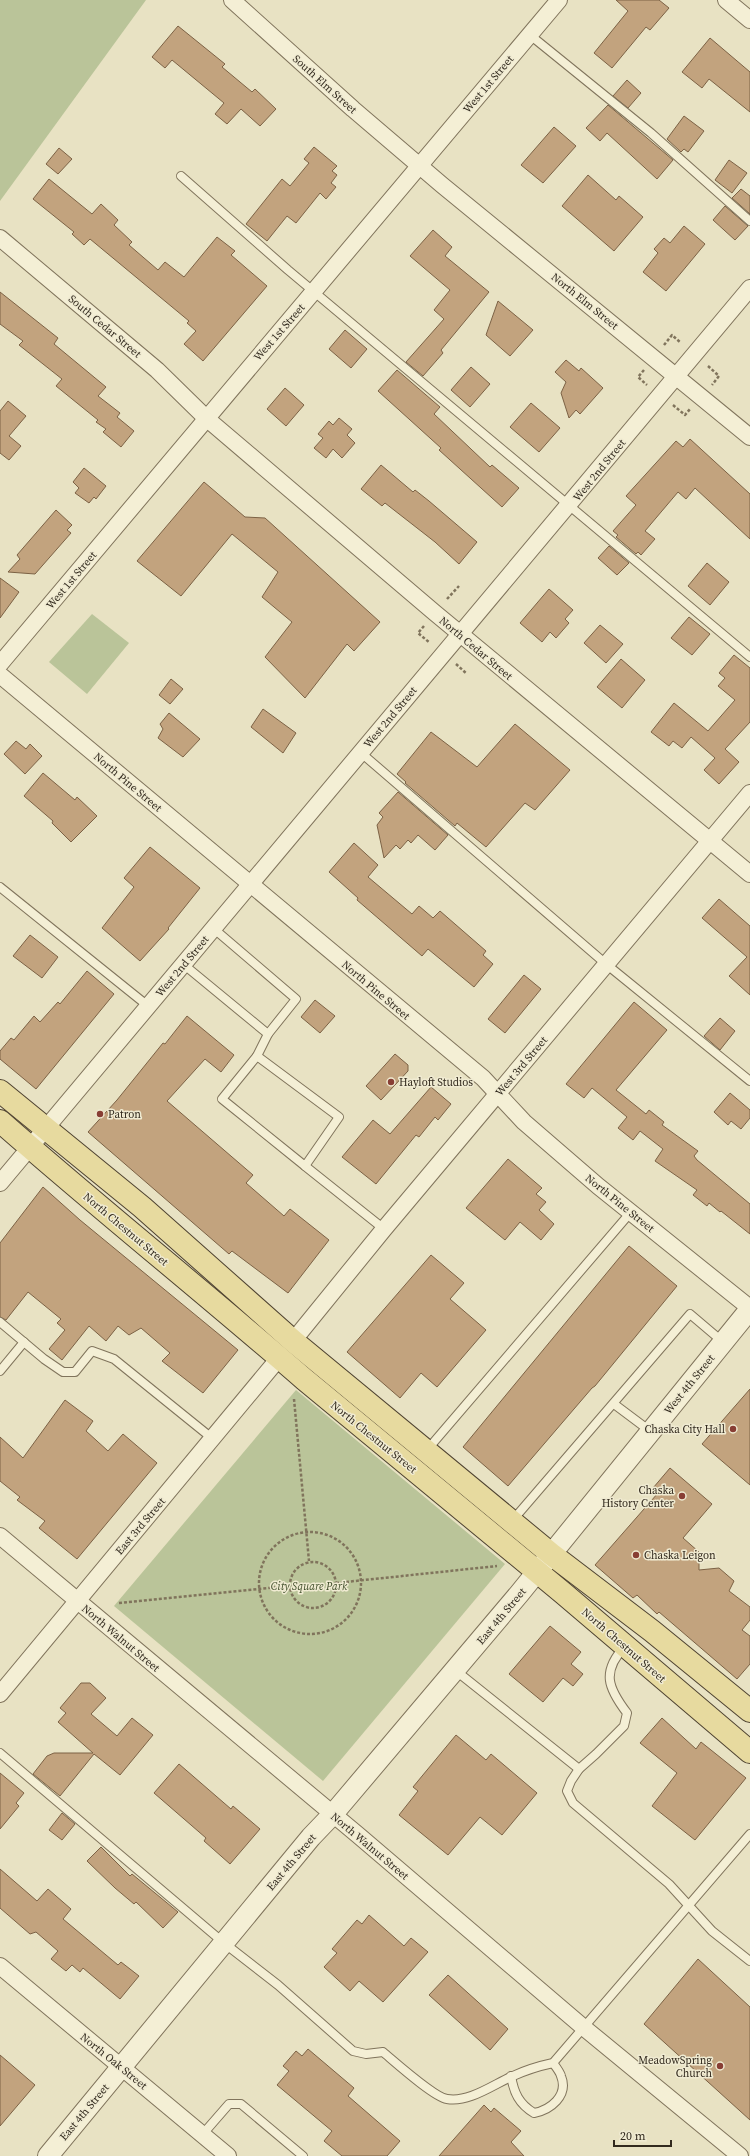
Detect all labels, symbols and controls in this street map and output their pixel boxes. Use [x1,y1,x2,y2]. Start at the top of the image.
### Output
street label: South Elm Street [289,52,360,118]
street label: West 1st Street [460,52,517,116]
street label: North Elm Street [548,270,622,333]
street label: South Cedar Street [65,292,145,362]
street label: West 1st Street [250,300,309,364]
street label: West 2nd Street [570,436,629,504]
street label: West 1st Street [43,548,100,612]
street label: North Cedar Street [436,613,516,684]
street label: West 2nd Street [360,683,421,751]
street label: North Pine Street [90,749,165,816]
street label: West 2nd Street [152,932,213,1000]
street label: North Pine Street [338,957,413,1024]
street label: West 3rd Street [492,1033,551,1099]
place label: Hayloft Studios [399,1075,473,1090]
marker: Hayloft Studios [386,1077,396,1087]
place label: Patron [108,1107,141,1122]
marker: Patron [95,1109,105,1119]
street label: North Pine Street [582,1171,658,1236]
street label: North Chestnut Street [80,1189,172,1270]
street label: West 4th Street [661,1351,718,1417]
street label: North Chestnut Street [327,1398,420,1477]
place label: Chaska City Hall [644,1422,725,1437]
marker: Chaska City Hall [728,1424,738,1434]
place label: Chaska History Center [602,1483,674,1511]
marker: Chaska History Center [677,1491,687,1501]
street label: East 3rd Street [112,1494,169,1558]
place label: Chaska Leigon [644,1548,716,1563]
marker: Chaska Leigon [631,1550,641,1560]
park label: City Square Park [271,1579,348,1594]
street label: East 4th Street [473,1584,530,1648]
street label: North Walnut Street [78,1601,163,1676]
street label: North Chestnut Street [578,1605,669,1686]
street label: North Walnut Street [327,1809,412,1884]
street label: East 4th Street [263,1830,320,1894]
street label: North Oak Street [77,2030,151,2093]
place label: MeadowSpring Church [638,2053,712,2081]
marker: MeadowSpring Church [715,2061,725,2071]
street label: East 4th Street [56,2080,113,2144]
scale bar [614,2122,671,2148]
text: 20 m [620,2128,646,2144]

